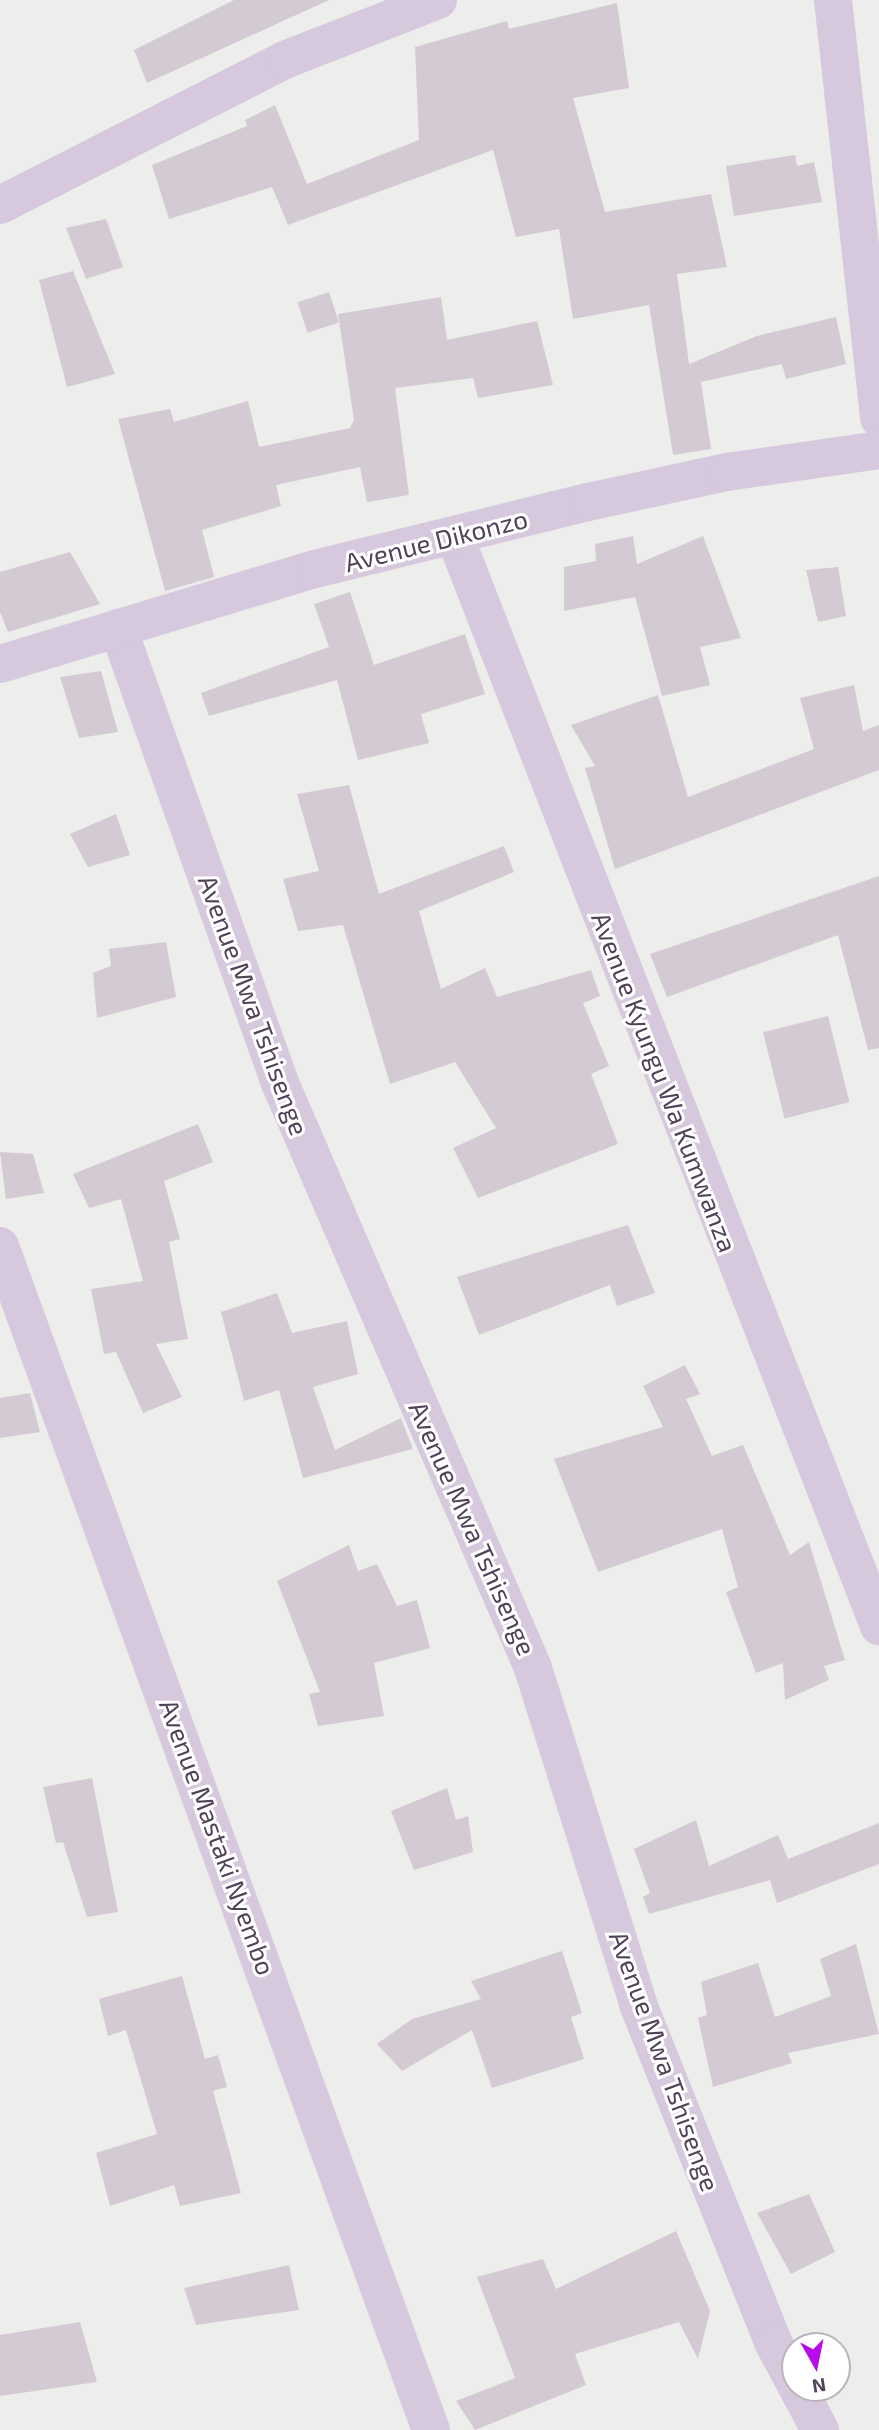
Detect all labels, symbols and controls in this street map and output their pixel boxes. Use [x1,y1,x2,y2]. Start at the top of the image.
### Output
street label: Avenue Dikonzo [341,502,531,578]
street label: Avenue Mwa Tshisenge [192,870,316,1140]
street label: Avenue Kyungu Wa Kumwanza [586,907,744,1257]
street label: Avenue Mwa Tshisenge [403,1396,543,1660]
street label: Avenue Mastaki Nyembo [154,1695,282,1979]
street label: Avenue Mwa Tshisenge [603,1926,727,2196]
north arrow [781,2332,851,2402]
text: N [810,2374,828,2399]

